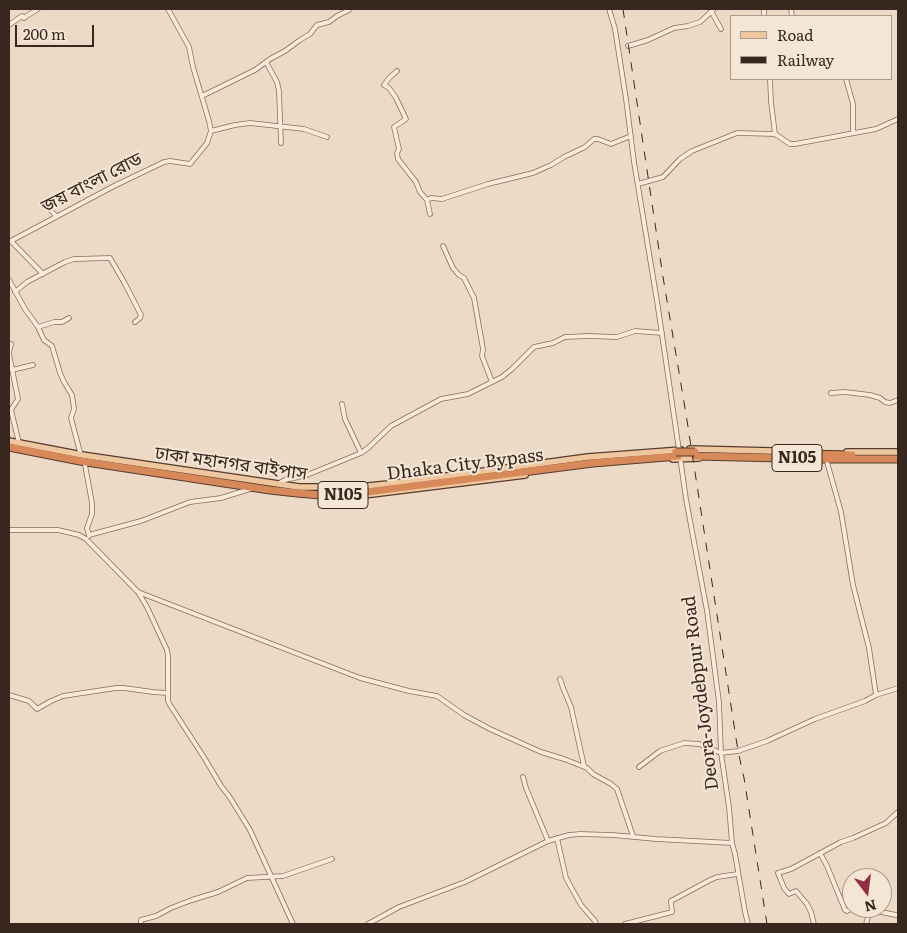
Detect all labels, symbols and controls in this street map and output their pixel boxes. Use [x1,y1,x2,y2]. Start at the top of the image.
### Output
scale bar [18,15,96,47]
legend [730,15,892,80]
text: 200 m [23,22,66,45]
text: Road [777,23,813,46]
text: Railway [777,48,834,71]
street label: জয় বাংলা রোড [38,148,146,218]
street label: ঢাকা মহানগর বাইপাস [153,443,309,485]
road number: N105 [772,444,822,472]
street label: Dhaka City Bypass [385,445,545,485]
road number: N105 [318,482,368,508]
street label: Deora-Joydebpur Road [678,594,724,792]
north arrow [842,868,892,918]
text: N [862,895,879,918]

